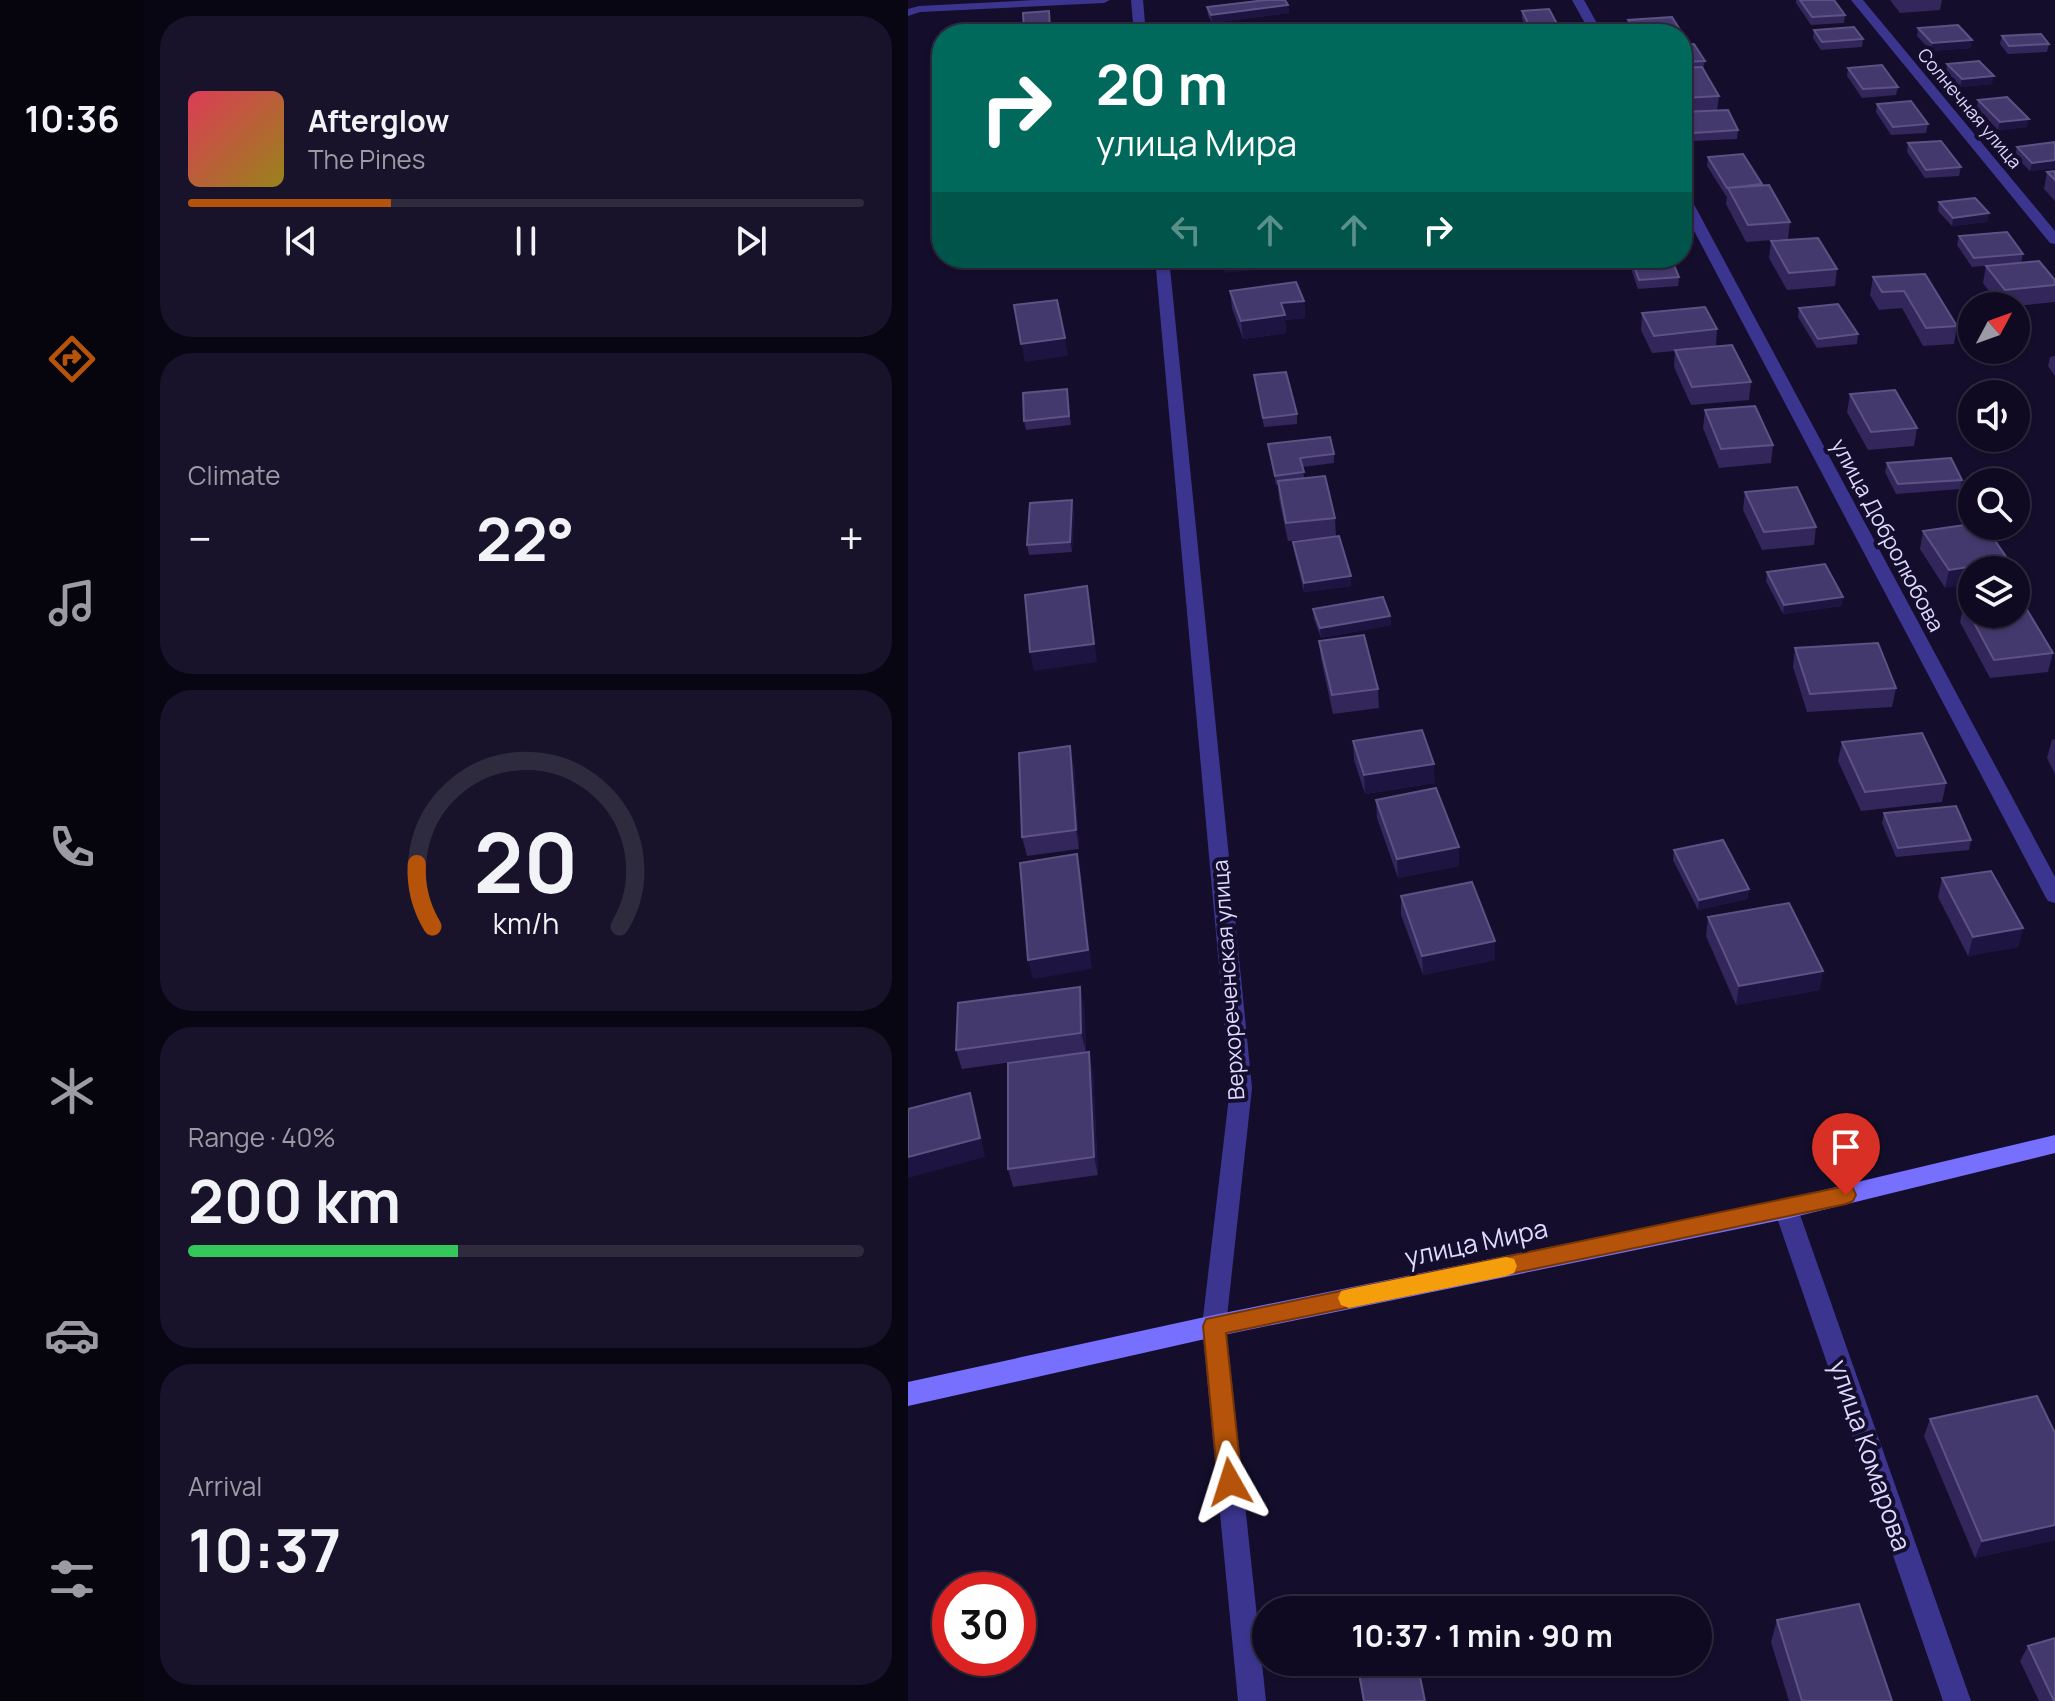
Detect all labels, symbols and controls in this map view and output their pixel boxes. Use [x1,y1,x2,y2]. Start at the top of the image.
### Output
street label: Солнечная улица [1913,43,2027,173]
text: 20 m [1096,45,1228,122]
icon: right [964,56,1068,160]
text: 10:36 [24,94,120,143]
text: Afterglow [308,100,449,141]
text: улица Мира [1096,118,1297,167]
text: The Pines [308,141,425,177]
icon: left [1164,208,1208,252]
icon: ahead [1248,208,1292,252]
icon: ahead [1332,208,1376,252]
icon: right [1416,208,1460,252]
icon: previous [279,219,323,263]
icon: pause [504,219,548,263]
icon: next [729,219,773,263]
north arrow [1958,292,2030,364]
map controls [1958,292,2030,628]
icon: directions [44,331,100,387]
button: sound [1958,380,2030,452]
street label: улица Добролюбова [1824,433,1952,637]
text: Climate [188,457,280,493]
button: search [1958,468,2030,540]
text: 22° [476,497,574,579]
text: − [188,508,212,568]
text: + [839,508,864,568]
button: layers [1958,556,2030,628]
icon: music [44,575,100,631]
text: 20 [474,803,578,917]
icon: phone [44,819,100,875]
street label: Верхореченская улица [1205,859,1251,1101]
text: km/h [493,904,559,943]
icon: climate [44,1063,100,1119]
pin [1812,1113,1880,1195]
text: Range · 40% [188,1119,336,1155]
icon: arrive [1824,1125,1868,1169]
text: 200 km [188,1159,401,1241]
street label: улица Мира [1401,1209,1551,1275]
icon: car [44,1307,100,1363]
street label: улица Комарова [1821,1355,1921,1555]
position arrow [1188,1440,1272,1524]
text: Arrival [188,1468,262,1504]
text: 10:37 [188,1508,341,1590]
icon: filters [44,1551,100,1607]
speed limit sign: 30 [932,1572,1036,1676]
text: 10:37 · 1 min · 90 m [1351,1615,1613,1656]

